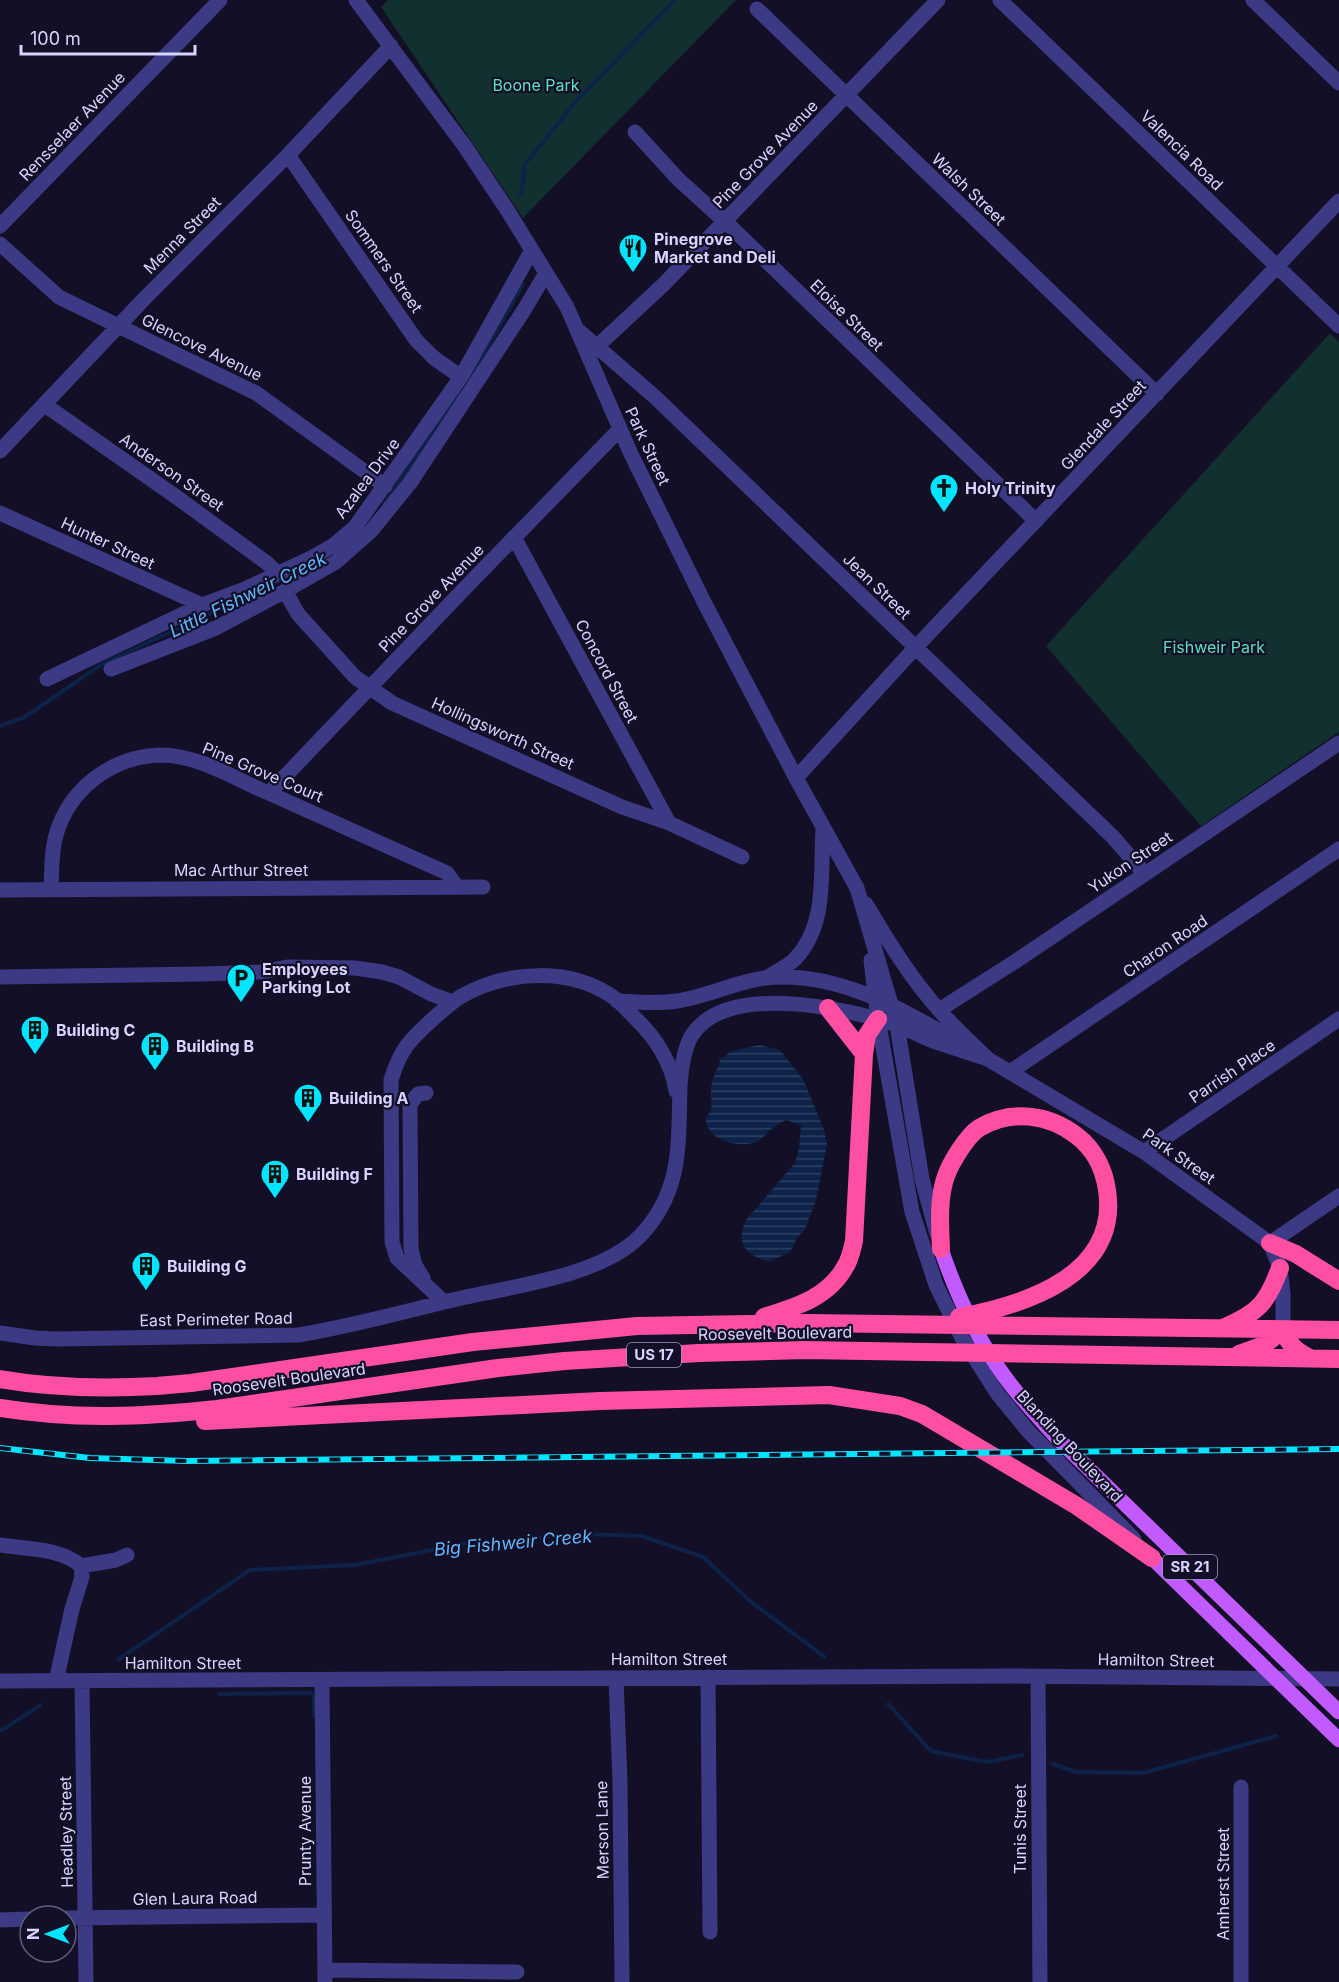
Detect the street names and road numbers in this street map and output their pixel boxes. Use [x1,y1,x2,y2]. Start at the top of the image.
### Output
street label: Rensselaer Avenue [15,67,129,185]
street label: Pine Grove Avenue [708,96,822,212]
street label: Valencia Road [1137,106,1227,194]
street label: Walsh Street [928,149,1010,229]
street label: Menna Street [139,192,225,278]
street label: Sommers Street [341,206,427,316]
street label: Eloise Street [806,275,888,355]
street label: Glencove Avenue [138,309,266,385]
street label: Glendale Street [1056,376,1150,474]
street label: Park Street [621,404,675,488]
street label: Anderson Street [116,429,228,515]
street label: Azalea Drive [330,434,404,522]
street label: Hunter Street [58,513,158,573]
street label: Pine Grove Avenue [374,540,488,656]
street label: Jean Street [839,549,915,623]
street label: Concord Street [571,616,643,726]
street label: Hollingsworth Street [429,693,577,773]
street label: Pine Grove Court [200,738,326,806]
street label: Yukon Street [1084,827,1176,897]
street label: Mac Arthur Street [174,860,308,880]
street label: Charon Road [1119,910,1211,982]
street label: Parrish Place [1185,1035,1279,1107]
street label: Park Street [1139,1124,1219,1188]
street label: East Perimeter Road [139,1308,293,1330]
street label: Roosevelt Boulevard [698,1322,852,1344]
road number: US 17 [627,1343,681,1367]
street label: Roosevelt Boulevard [211,1358,367,1400]
street label: Blanding Boulevard [1013,1386,1127,1506]
road number: SR 21 [1163,1555,1217,1579]
street label: Hamilton Street [611,1649,727,1669]
street label: Hamilton Street [1098,1649,1214,1671]
street label: Hamilton Street [125,1653,241,1673]
street label: Headley Street [55,1776,77,1888]
street label: Prunty Avenue [295,1776,315,1886]
street label: Merson Lane [591,1781,613,1879]
street label: Tunis Street [1010,1784,1030,1874]
street label: Amherst Street [1213,1827,1233,1941]
street label: Glen Laura Road [132,1887,258,1909]

